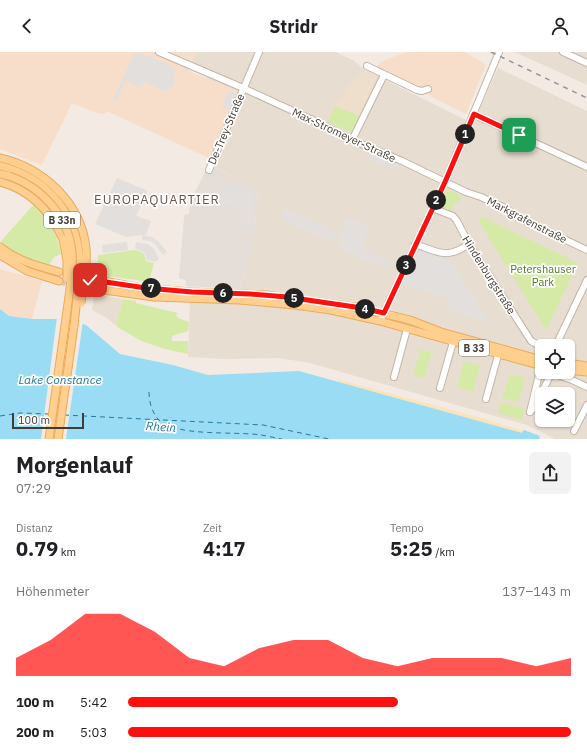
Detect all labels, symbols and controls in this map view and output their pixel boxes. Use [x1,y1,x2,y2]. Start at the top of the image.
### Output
icon: back [16,15,38,37]
text: Stridr [269,15,318,38]
icon: person [549,15,571,37]
street label: De-Trey-Straße [205,91,247,167]
street label: Max-Stromeyer-Straße [290,105,398,165]
pin [502,118,536,152]
pin: 1 [455,124,475,144]
icon: arrive [508,124,530,146]
text: 1 [462,127,468,141]
pin: 2 [426,190,446,210]
district label: EUROPAQUARTIER [94,191,220,208]
text: 2 [433,193,439,207]
street label: Markgrafenstraße [485,194,569,246]
road number: B 33n [44,212,80,228]
street label: Hindenburgstraße [459,233,519,317]
pin: 3 [396,255,416,275]
text: 3 [403,258,409,272]
park label: Petershauser Park [510,262,576,289]
pin [73,263,107,297]
icon: check [79,269,101,291]
pin: 7 [141,278,161,298]
text: 7 [148,281,154,295]
pin: 6 [213,283,233,303]
text: 6 [220,286,226,300]
pin: 5 [284,288,304,308]
text: 5 [291,291,297,305]
pin: 4 [355,299,375,319]
text: 4 [362,302,368,316]
map controls [535,339,575,427]
button: locate [535,339,575,379]
road number: B 33 [459,340,489,356]
water label: Lake Constance [18,372,102,387]
button: layers [535,387,575,427]
scale bar [12,411,84,430]
text: 100 m [18,413,50,427]
water label: Rhein [145,418,177,435]
text: Morgenlauf [16,450,133,479]
button: share [529,452,571,494]
text: 07:29 [16,480,51,497]
text: Distanz [16,521,53,535]
text: Zeit [203,521,222,535]
text: Tempo [390,521,424,535]
text: 0.79 [16,535,58,562]
text: 4:17 [203,535,246,562]
text: 5:25 [390,535,433,562]
text: km [58,545,76,559]
text: /km [433,545,455,559]
text: Höhenmeter [16,583,89,600]
text: 137–143 m [502,583,571,600]
text: 100 m [16,694,54,711]
text: 5:42 [80,694,107,711]
text: 200 m [16,724,54,741]
text: 5:03 [80,724,107,741]

